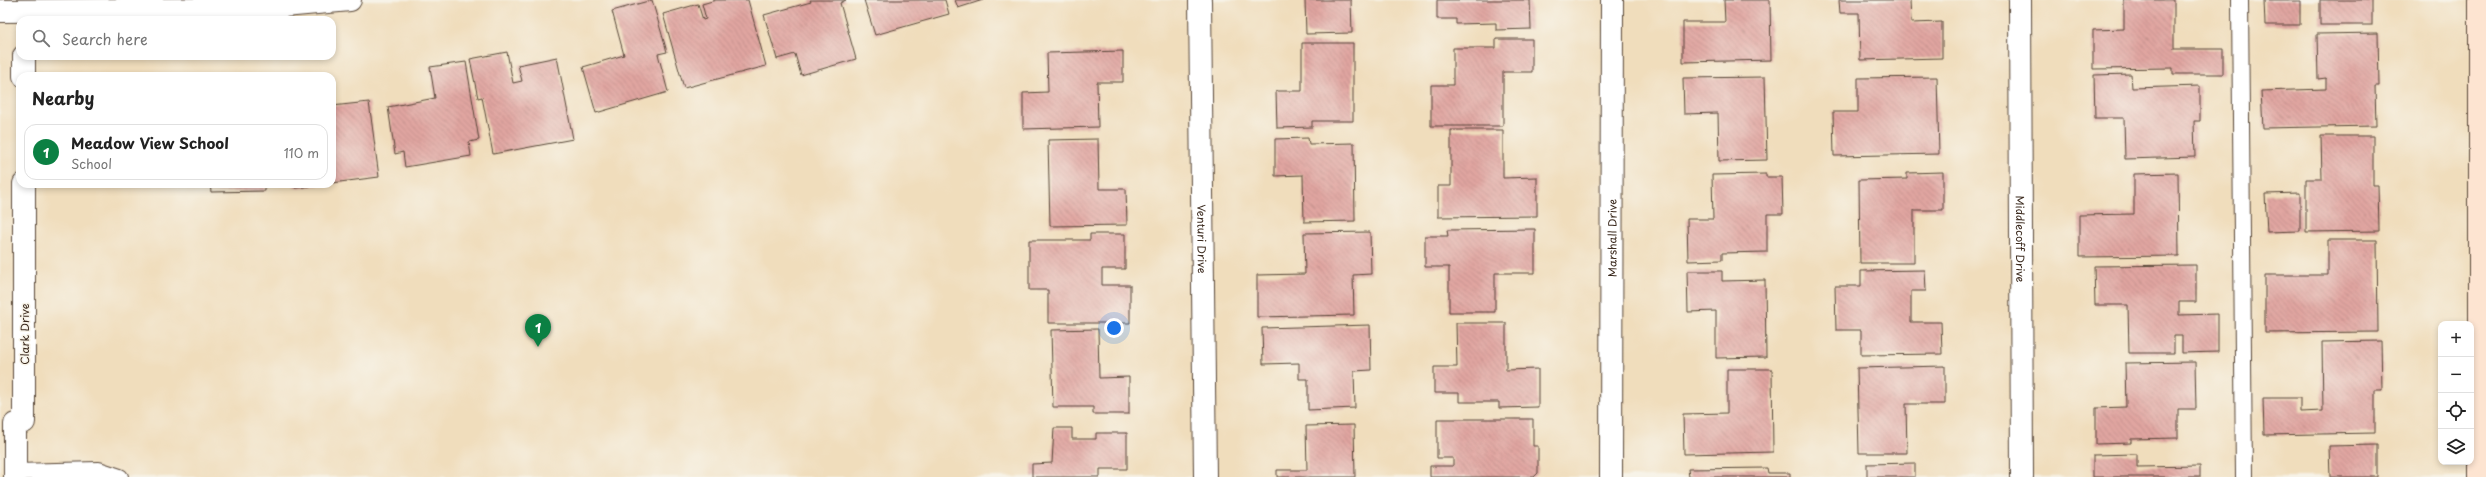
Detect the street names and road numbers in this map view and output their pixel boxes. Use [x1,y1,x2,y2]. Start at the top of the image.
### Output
street label: Middlecoff Drive [2012,195,2030,283]
street label: Marshall Drive [1603,199,1620,277]
street label: Venturi Drive [1194,204,1211,274]
street label: Clark Drive [16,303,33,365]

